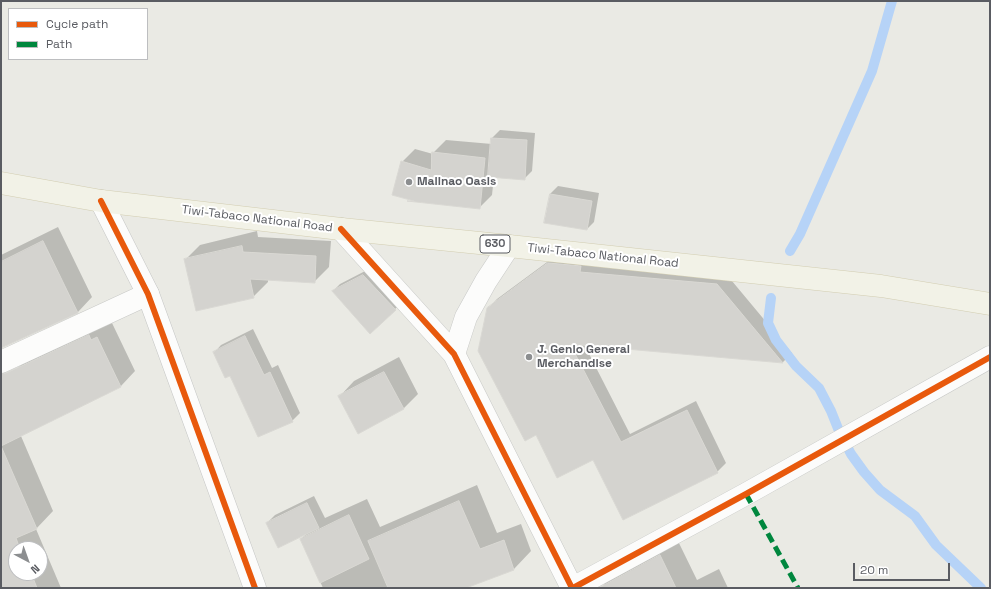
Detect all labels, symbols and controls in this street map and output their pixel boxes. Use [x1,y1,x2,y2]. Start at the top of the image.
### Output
legend [8,8,148,60]
text: Cycle path [46,16,108,32]
text: Path [46,36,72,52]
place label: Malinao Oasis [417,175,496,189]
marker: Malinao Oasis [404,177,414,187]
street label: Tiwi-Tabaco National Road [181,203,333,235]
road number: 630 [480,235,510,253]
street label: Tiwi-Tabaco National Road [527,241,679,271]
place label: J. Genio General Merchandise [537,343,630,371]
marker: J. Genio General Merchandise [524,352,534,362]
north arrow [8,541,48,581]
scale bar [855,555,952,581]
text: N [28,562,43,577]
text: 20 m [860,562,888,578]

